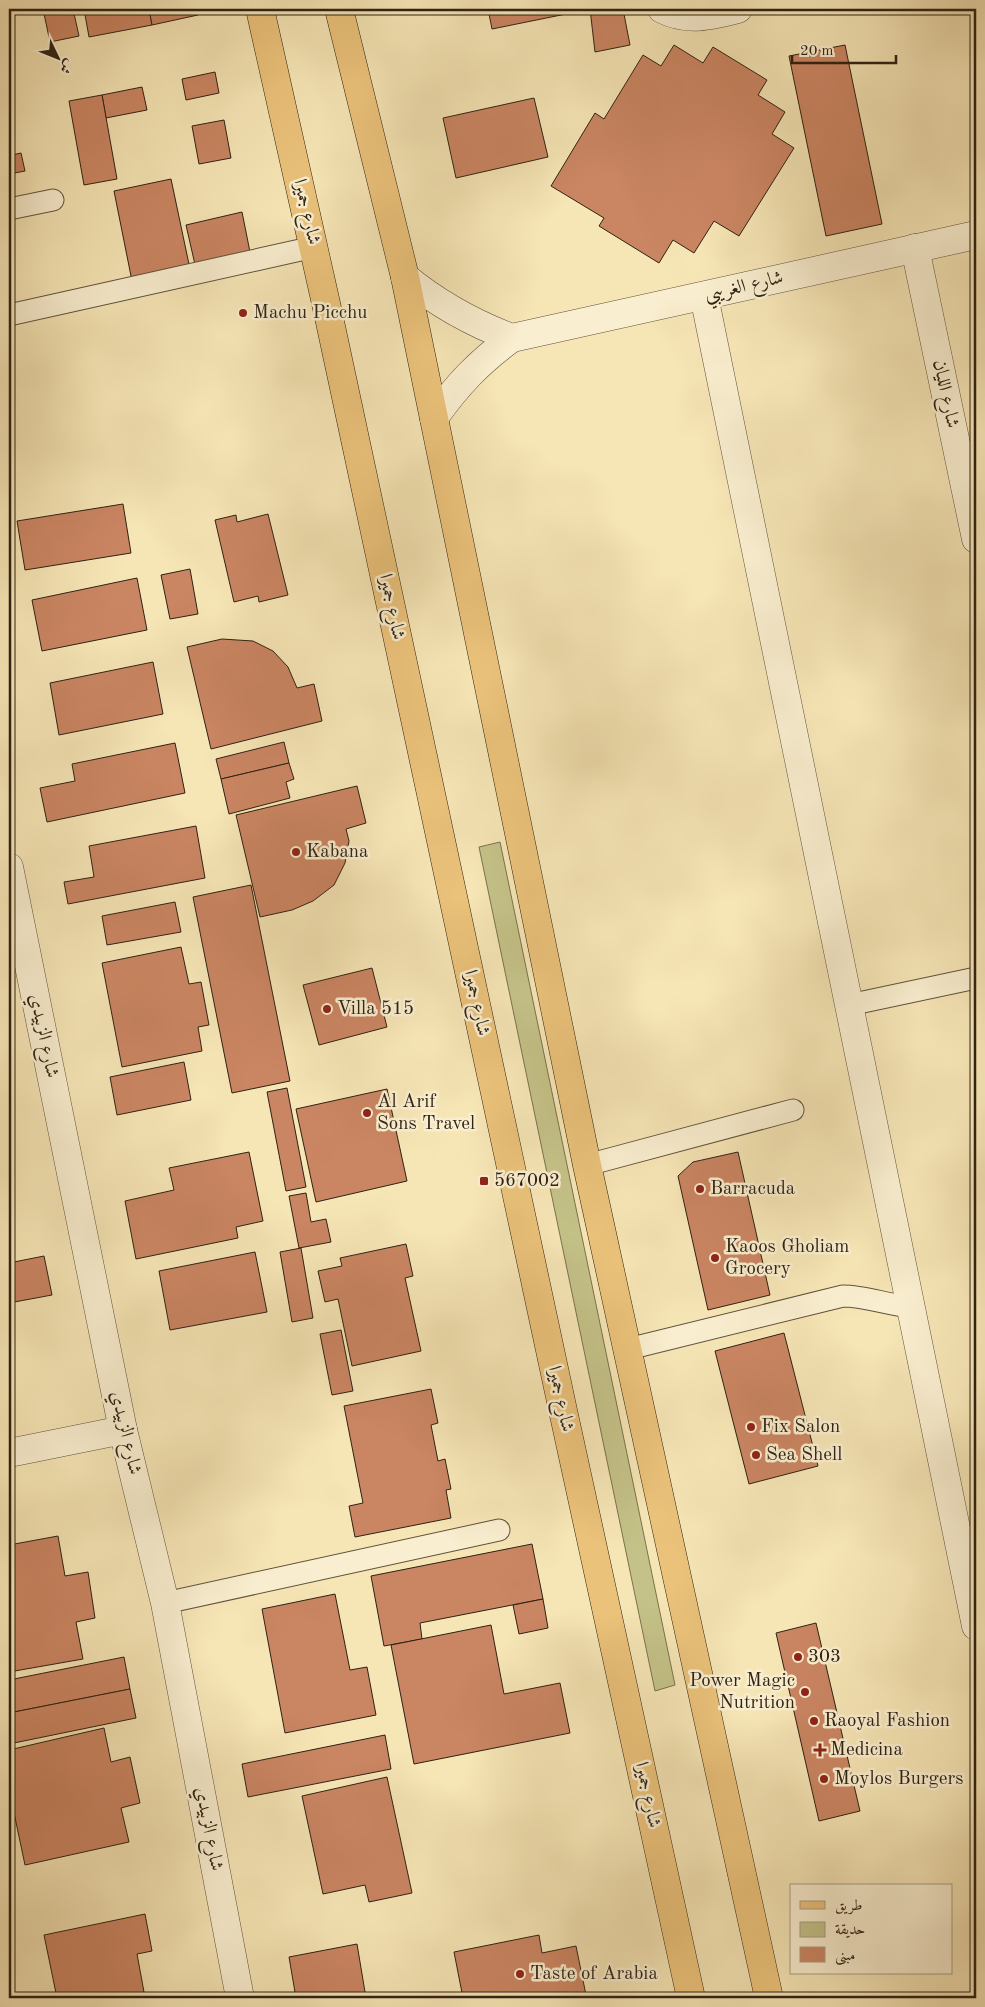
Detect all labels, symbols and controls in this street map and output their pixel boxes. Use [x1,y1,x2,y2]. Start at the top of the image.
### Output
north arrow [32,32,82,82]
scale bar [792,32,896,64]
text: 20 m [800,44,834,59]
text: ش [57,56,77,76]
street label: شارع جميرا [285,177,323,248]
street label: شارع الغريبي [703,269,787,311]
place label: Machu Picchu [253,304,368,323]
marker: Machu Picchu [237,307,249,319]
street label: شارع الليان [925,358,962,431]
street label: شارع جميرا [371,572,407,642]
place label: Kabana [306,843,369,862]
marker: Kabana [290,846,302,858]
street label: شارع جميرا [456,968,492,1038]
street label: شارع الزبيدي [21,992,63,1080]
place label: Villa 515 [337,1000,414,1019]
marker: Villa 515 [321,1003,333,1015]
place label: Al Arif Sons Travel [377,1093,475,1134]
marker: Al Arif Sons Travel [361,1107,373,1119]
place label: 567002 [494,1172,560,1191]
marker: 567002 [478,1175,490,1187]
place label: Barracuda [710,1180,796,1199]
marker: Barracuda [694,1183,706,1195]
place label: Kaoos Gholiam Grocery [725,1238,849,1279]
marker: Kaoos Gholiam Grocery [709,1252,721,1264]
street label: شارع جميرا [540,1364,576,1434]
street label: شارع الزبيدي [102,1389,146,1477]
place label: Fix Salon [761,1418,840,1437]
marker: Fix Salon [745,1421,757,1433]
place label: Sea Shell [766,1446,842,1465]
marker: Sea Shell [750,1449,762,1461]
place label: 303 [808,1648,841,1667]
marker: 303 [792,1651,804,1663]
place label: Power Magic Nutrition [689,1672,795,1713]
marker: Power Magic Nutrition [799,1686,811,1698]
place label: Raoyal Fashion [824,1712,950,1731]
marker: Raoyal Fashion [808,1715,820,1727]
place label: Medicina [830,1741,903,1760]
marker: Medicina [814,1744,826,1756]
street label: شارع جميرا [627,1760,663,1830]
place label: Moylos Burgers [834,1770,964,1789]
marker: Moylos Burgers [818,1773,830,1785]
street label: شارع الزبيدي [187,1785,227,1873]
legend [790,1884,952,1974]
text: طريق [835,1899,862,1915]
text: حديقة [835,1923,865,1938]
text: مبنى [835,1949,855,1966]
place label: Taste of Arabia [530,1965,658,1984]
marker: Taste of Arabia [514,1968,526,1980]

